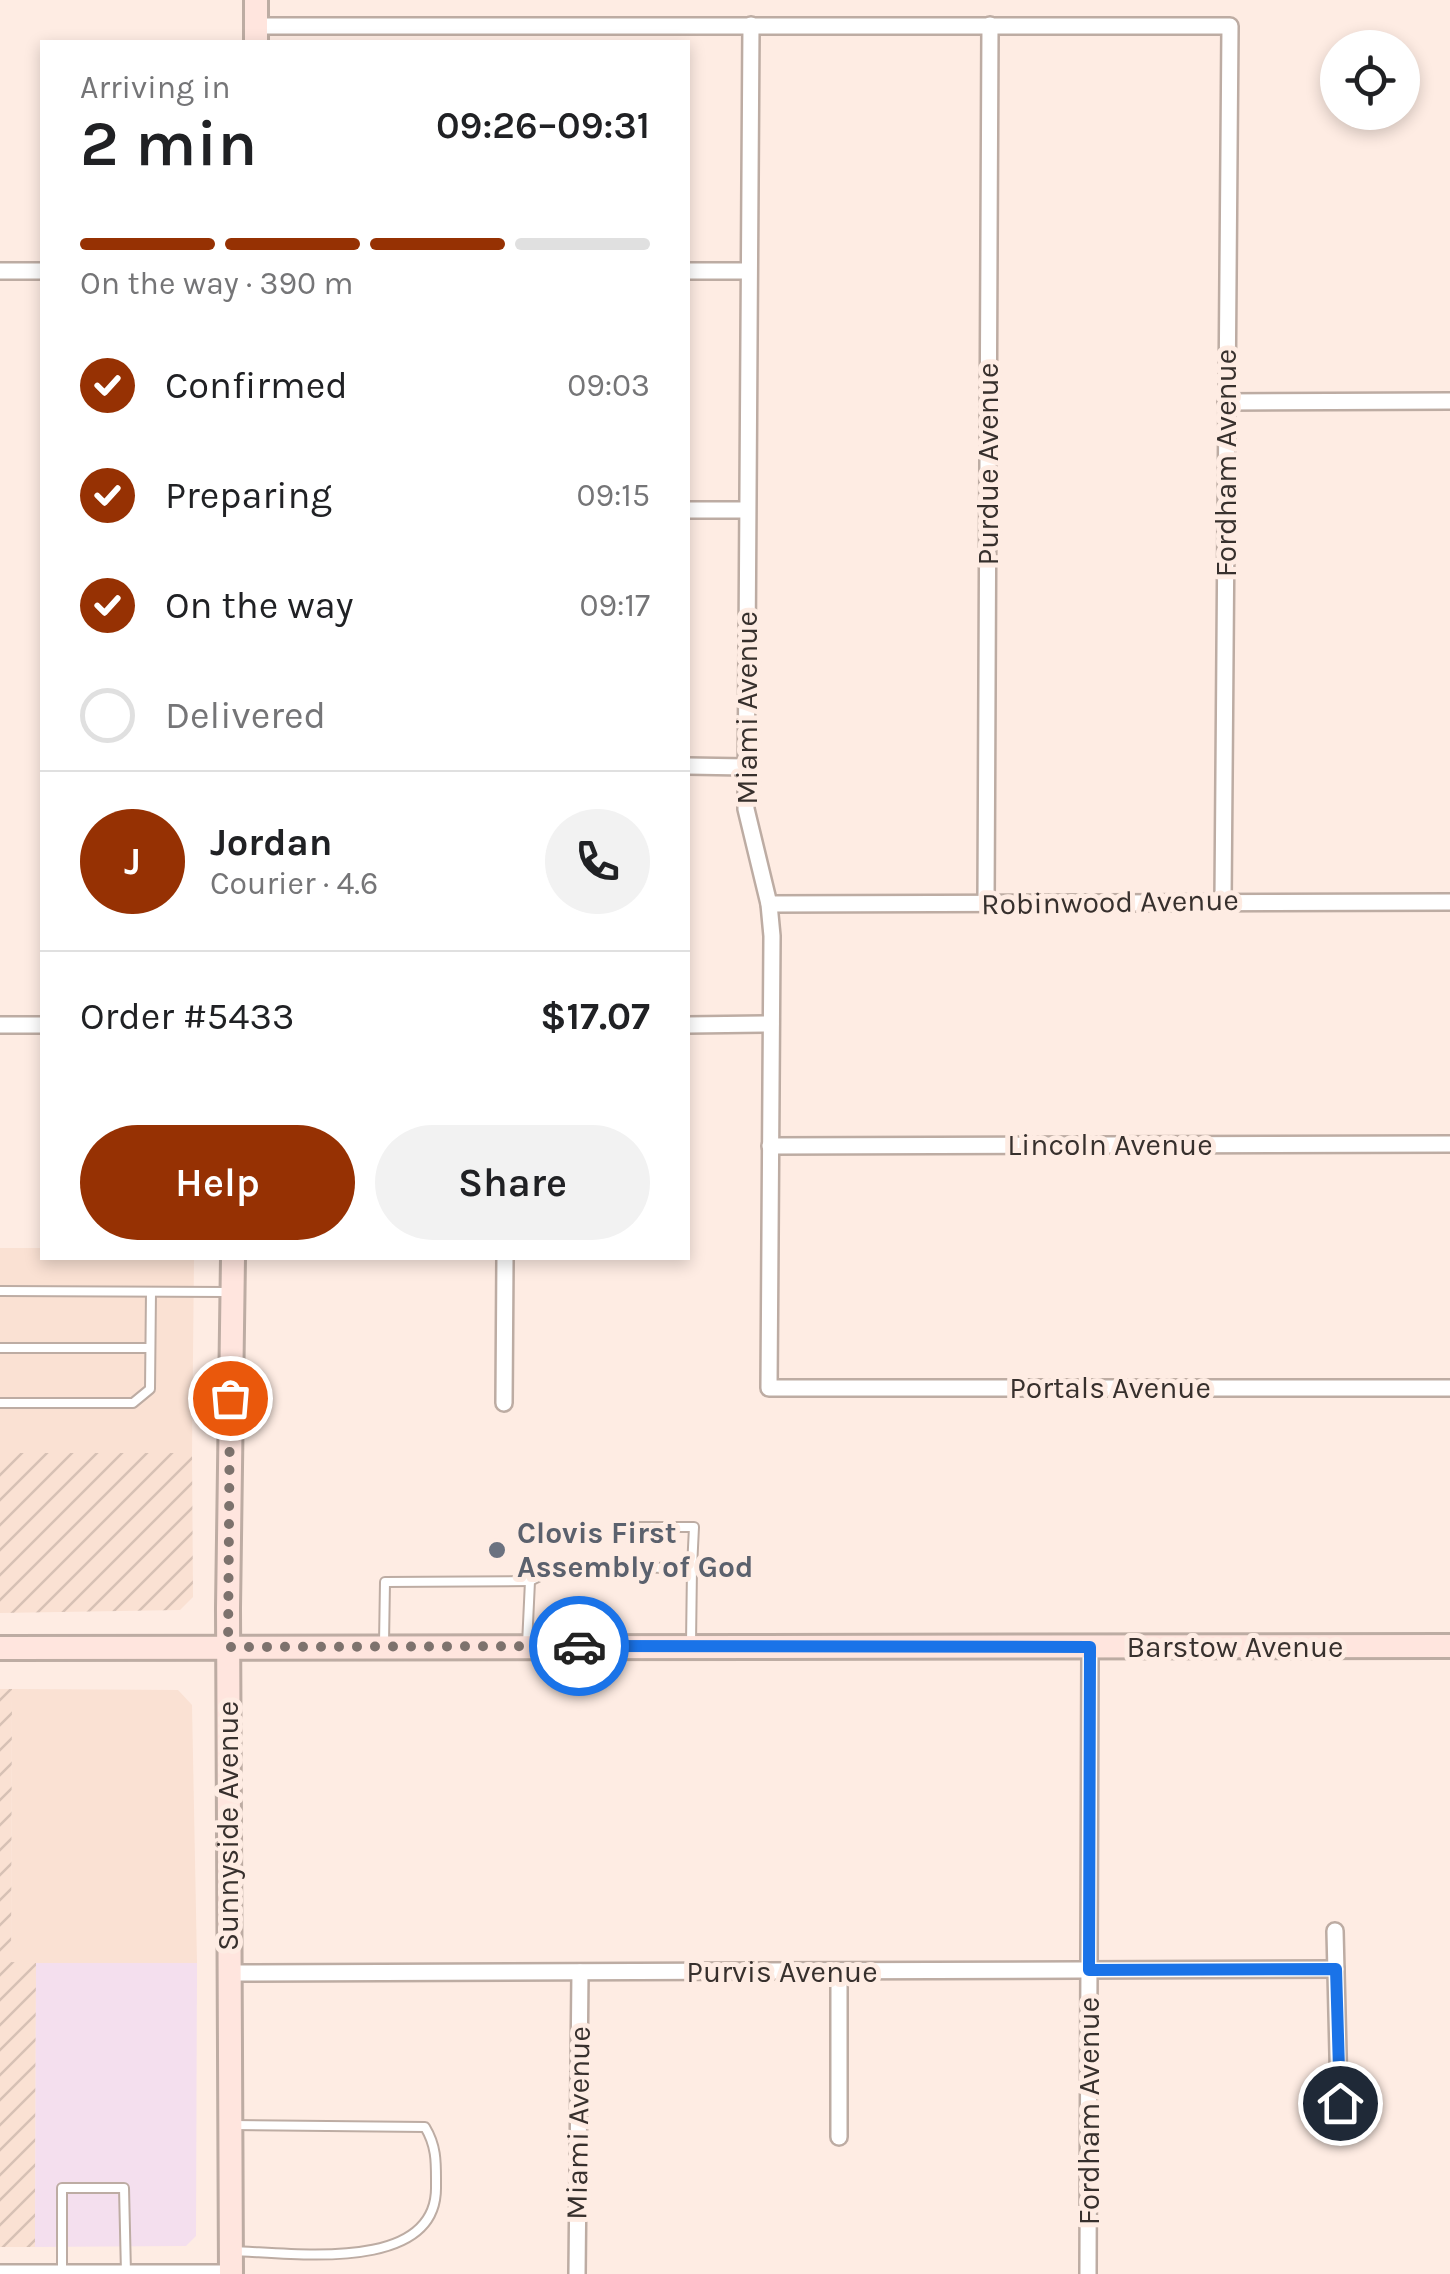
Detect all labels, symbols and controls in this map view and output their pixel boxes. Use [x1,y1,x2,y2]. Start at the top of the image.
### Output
map controls [1320,30,1420,130]
button: locate [1320,30,1420,130]
text: Arriving in [80,69,231,106]
text: 09:26–09:31 [436,103,650,148]
text: 2 min [80,105,257,181]
text: On the way · 390 m [80,265,354,302]
street label: Fordham Avenue [1208,349,1244,577]
icon: check [80,358,135,413]
text: Confirmed [165,363,348,408]
street label: Purdue Avenue [970,363,1006,565]
text: 09:03 [567,367,650,404]
icon: check [80,468,135,523]
text: Preparing [165,473,332,518]
text: 09:15 [576,477,650,514]
icon: check [80,578,135,633]
text: On the way [165,583,353,628]
text: 09:17 [579,587,650,624]
street label: Miami Avenue [729,611,765,805]
text: Delivered [165,693,326,738]
button: phone [545,809,650,914]
text: Jordan [210,820,333,865]
text: J [124,839,141,884]
text: Courier · 4.6 [210,865,378,902]
street label: Robinwood Avenue [981,882,1239,922]
text: Order #5433 [80,994,294,1039]
text: $17.07 [540,994,650,1039]
button: Help [80,1125,355,1240]
button: Share [375,1125,650,1240]
street label: Lincoln Avenue [1007,1127,1213,1163]
pin [188,1356,273,1441]
street label: Portals Avenue [1009,1370,1211,1406]
icon: bag [203,1371,258,1426]
place label: Clovis First Assembly of God [517,1515,753,1585]
marker: Clovis First Assembly of God [486,1539,508,1561]
courier [529,1596,629,1696]
icon: car [552,1619,607,1674]
street label: Barstow Avenue [1126,1629,1344,1665]
street label: Sunnyside Avenue [210,1701,246,1951]
street label: Purvis Avenue [686,1954,878,1990]
street label: Fordham Avenue [1071,1997,1107,2225]
street label: Miami Avenue [558,2026,598,2220]
pin [1298,2061,1383,2146]
icon: home [1313,2076,1368,2131]

